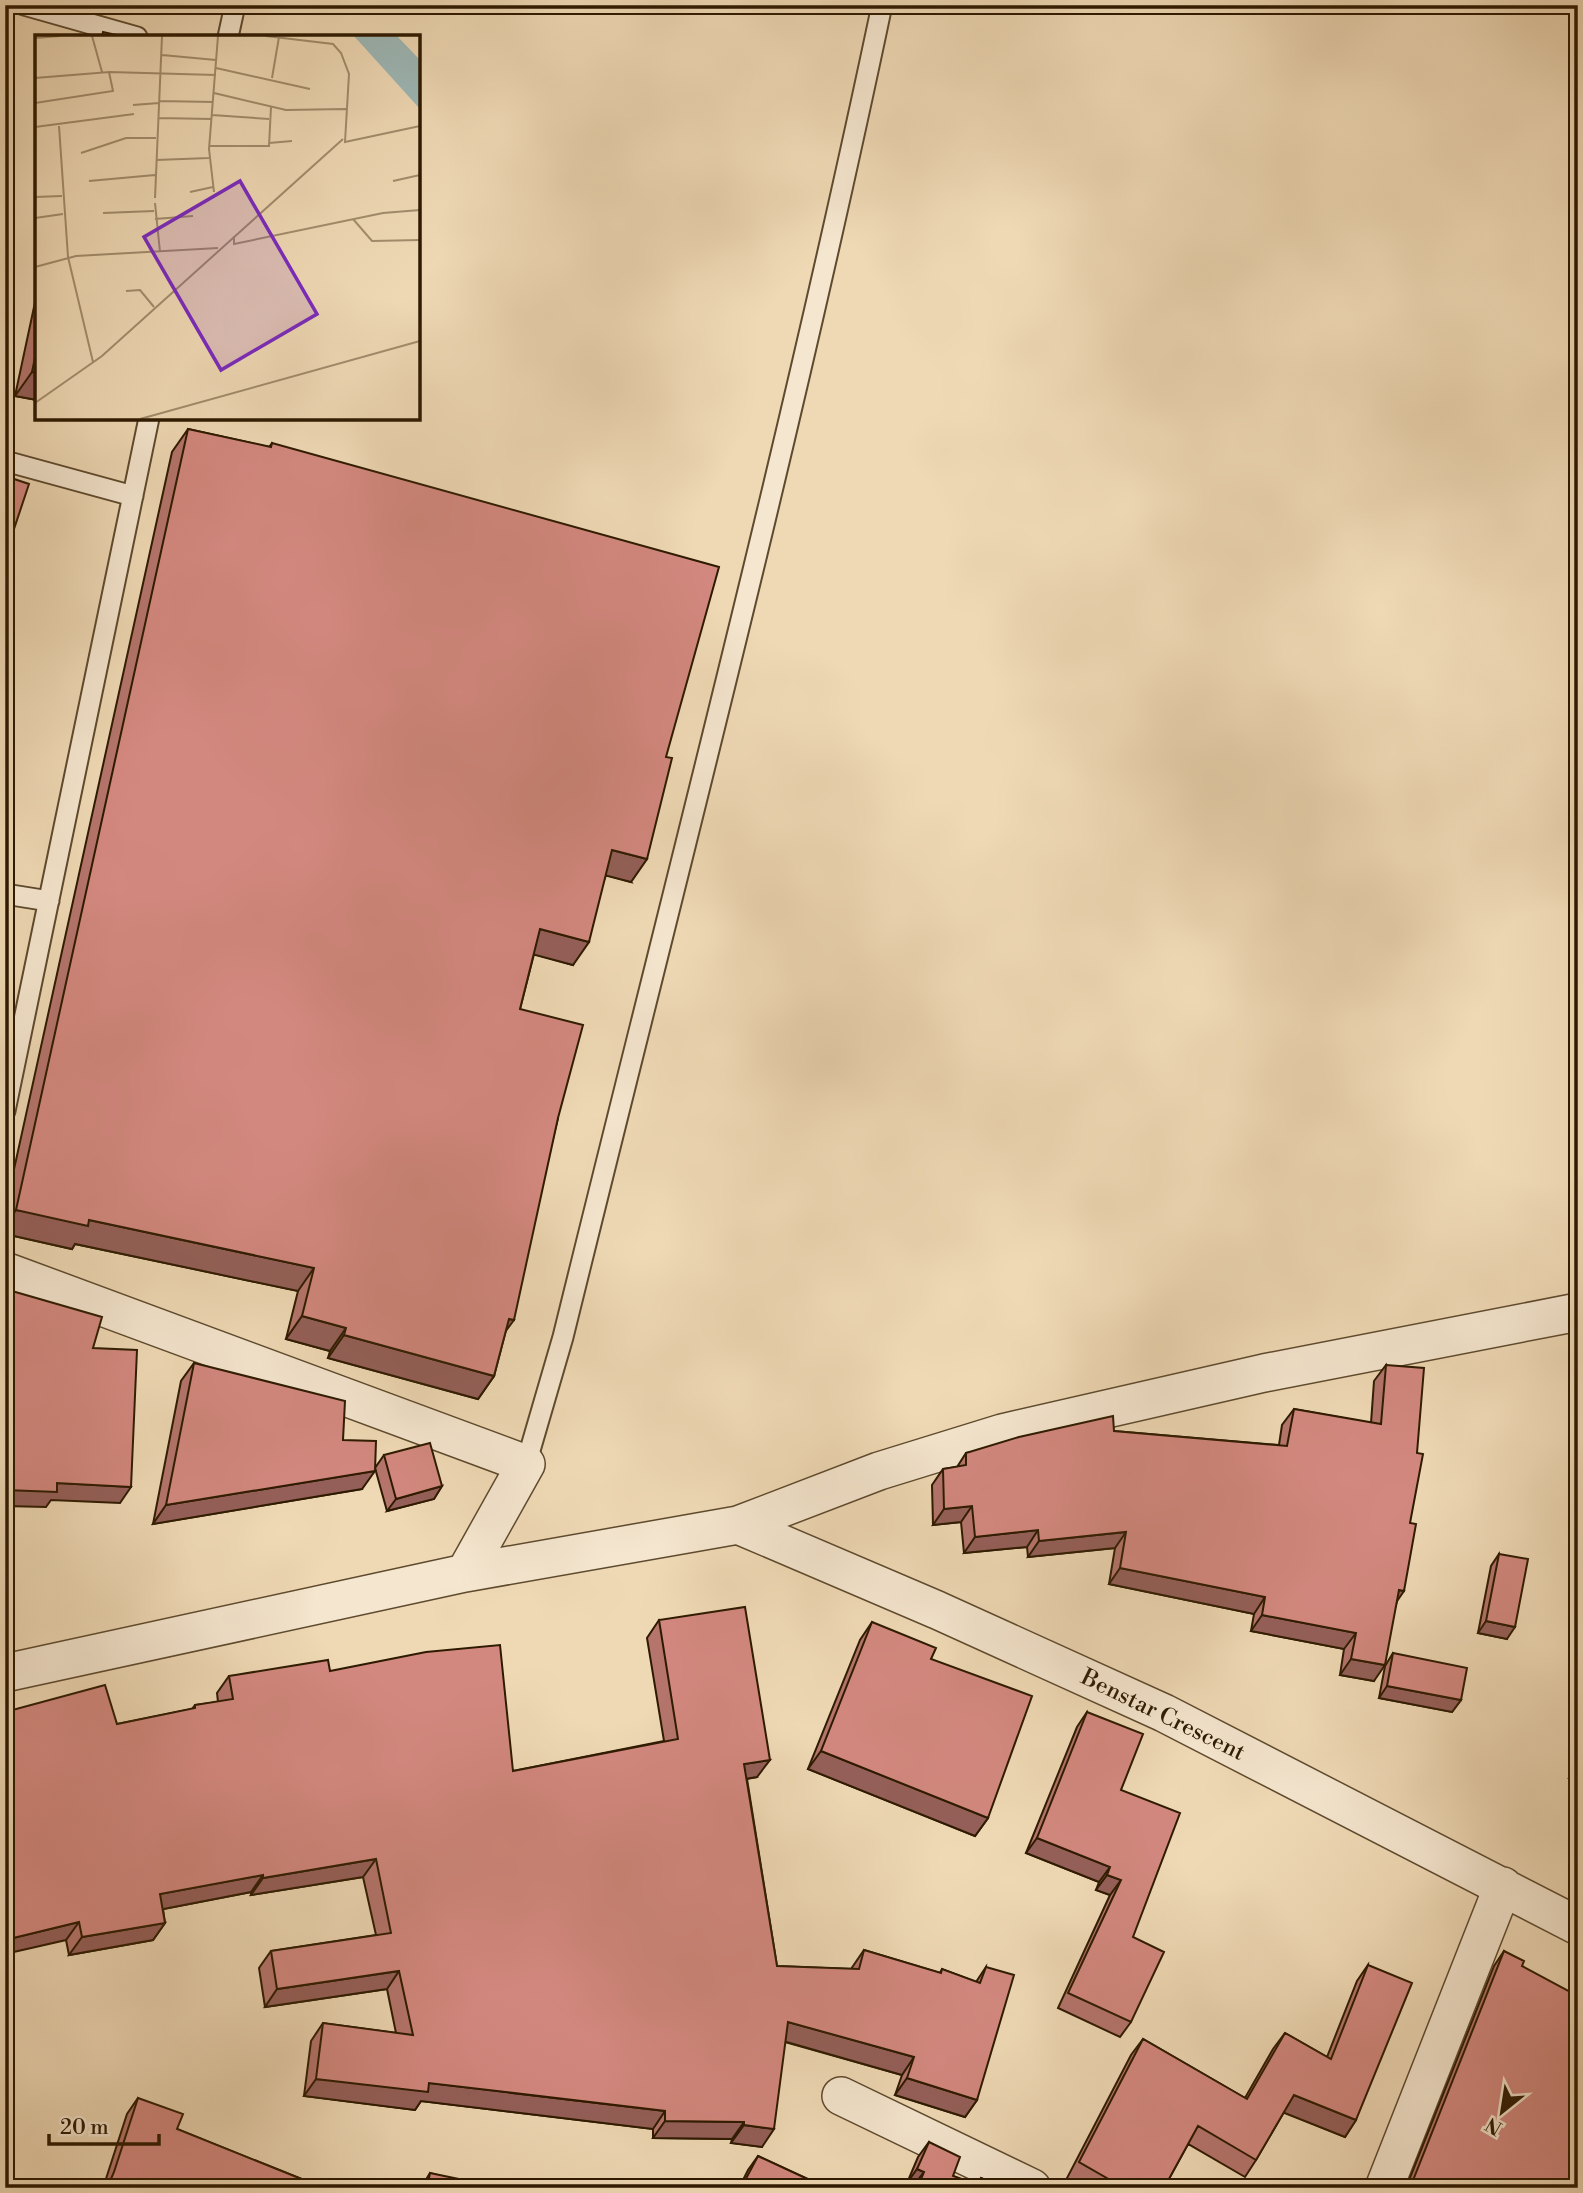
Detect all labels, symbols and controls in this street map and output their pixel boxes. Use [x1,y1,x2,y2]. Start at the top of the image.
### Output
inset map [35,35,420,420]
street label: Benstar Crescent [1076,1663,1250,1767]
north arrow [1468,2078,1538,2148]
scale bar [49,2102,159,2146]
text: N [1481,2112,1507,2140]
text: 20 m [60,2115,109,2141]

